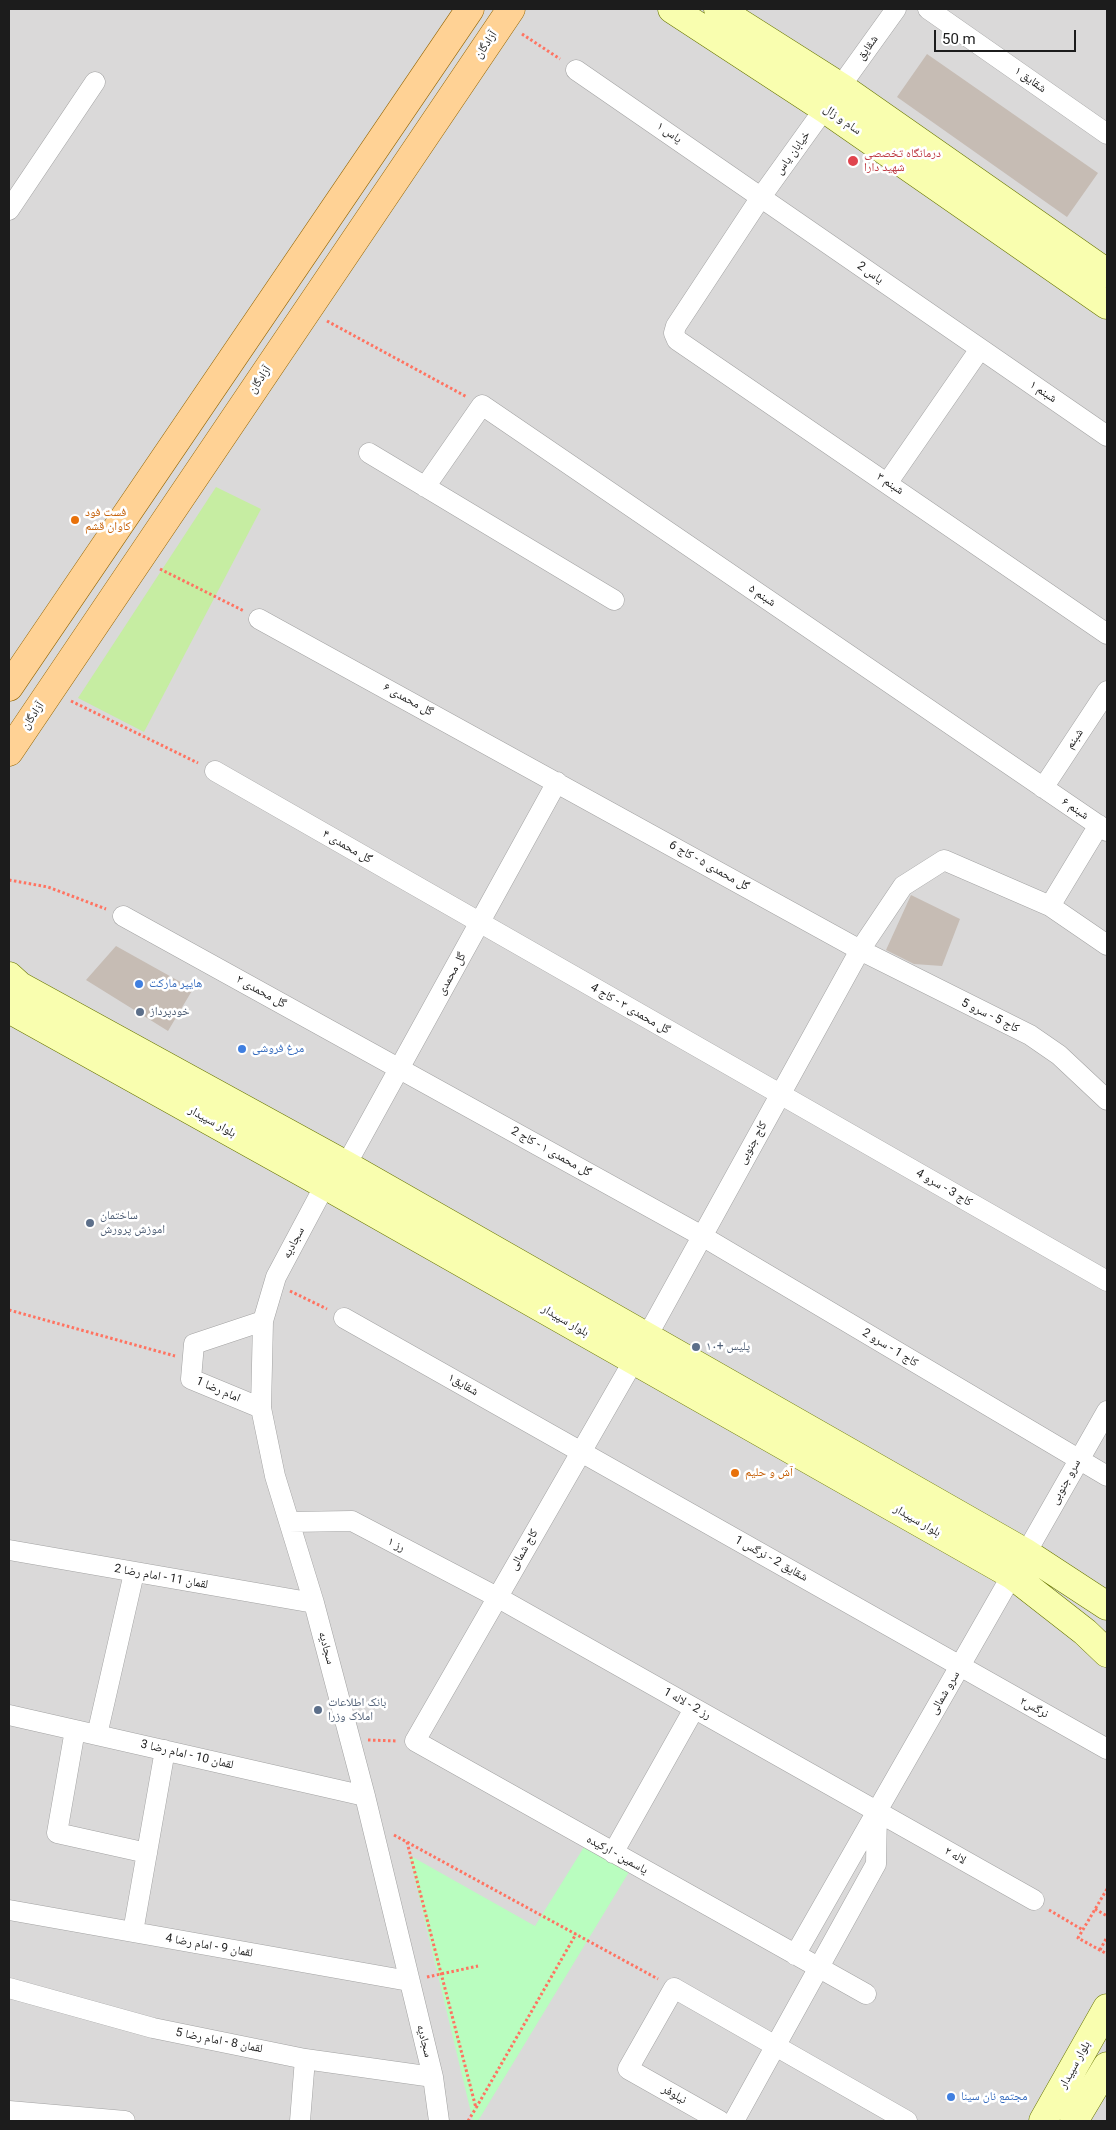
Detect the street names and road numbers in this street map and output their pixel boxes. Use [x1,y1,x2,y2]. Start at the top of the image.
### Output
street label: آزادگان [472,28,500,62]
street label: شقایق [854,33,882,63]
street label: شقایق ۱ [1011,64,1049,96]
street label: سام و زال [820,102,864,138]
street label: یاس ۱ [654,119,684,147]
street label: خیابان یاس [772,128,814,178]
street label: یاس 2 [854,259,886,287]
street label: آزادگان [246,363,274,397]
street label: شبنم ۱ [1027,378,1059,406]
street label: شبنم ۳ [874,470,906,498]
street label: شبنم ۵ [746,582,778,610]
street label: گل محمدی ۶ [380,680,436,720]
street label: آزادگان [19,699,47,733]
street label: شبنم [1063,726,1087,752]
street label: شبنم ۶ [1059,795,1091,823]
street label: گل محمدی ۴ [320,827,374,867]
street label: گل محمدی ۵ - کاج 6 [666,838,752,894]
street label: گل محمدی [434,950,470,998]
street label: گل محمدی ۲ [233,972,289,1012]
street label: گل محمدی ۳ - کاج 4 [588,980,672,1038]
street label: کاج 5 - سرو 5 [959,996,1021,1036]
street label: بلوار سپیدار [186,1103,238,1141]
street label: کاج جنوبی [735,1119,771,1167]
street label: گل محمدی ۱ - کاج 2 [508,1124,594,1180]
street label: کاج 3 - سرو 4 [913,1166,975,1210]
street label: سجادیه [280,1225,308,1261]
street label: بلوار سپیدار [539,1302,591,1340]
street label: کاج 1 - سرو 2 [859,1326,921,1370]
street label: شقایق۱ [445,1371,481,1399]
street label: امام رضا 1 [194,1374,242,1406]
street label: سرو جنوبی [1048,1457,1084,1507]
street label: بلوار سپیدار [891,1502,943,1540]
street label: کاج شمالی [506,1527,542,1573]
street label: شقایق 2 - نرگس 1 [732,1533,810,1585]
street label: رز ۱ [385,1535,407,1555]
street label: لقمان 11 - امام رضا 2 [113,1562,209,1592]
street label: سجادیه [315,1630,337,1666]
street label: سرو شمالی [927,1669,963,1717]
street label: رز 2 - لاله 1 [661,1685,713,1723]
street label: نرگس۲ [1017,1694,1051,1722]
street label: لقمان 10 - امام رضا 3 [139,1737,235,1773]
street label: یاسمین - ارکیده [584,1832,650,1878]
street label: لاله ۲ [942,1844,968,1868]
street label: لقمان 9 - امام رضا 4 [164,1931,254,1961]
street label: سجادیه [413,2023,435,2059]
street label: لقمان 8 - امام رضا 5 [174,2026,264,2056]
street label: بلوار سپیدار [1056,2039,1094,2091]
street label: نیلوفر [659,2082,689,2108]

